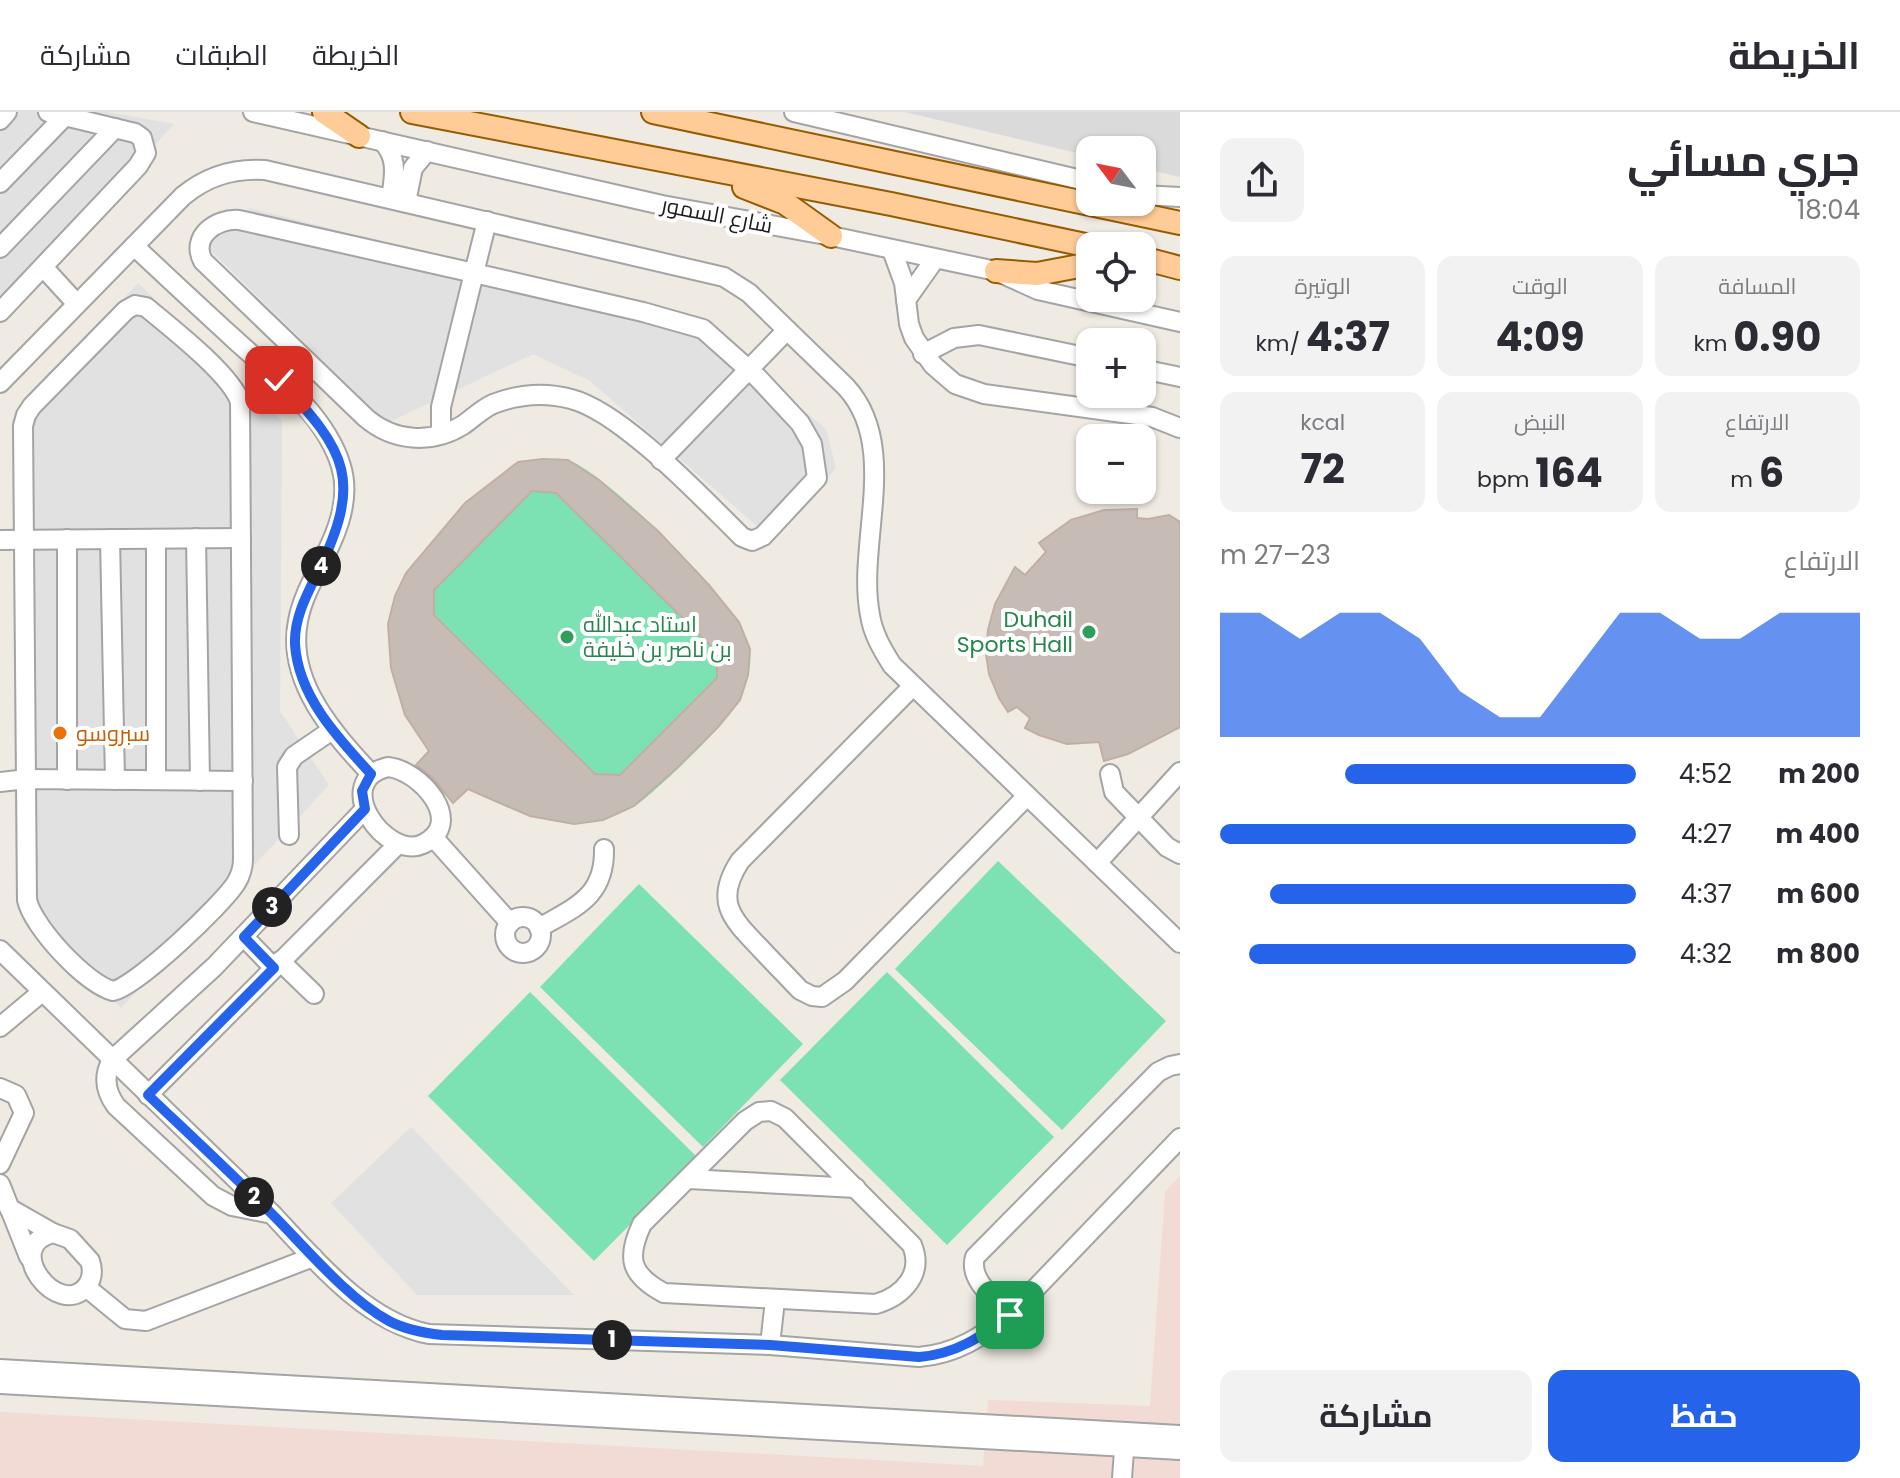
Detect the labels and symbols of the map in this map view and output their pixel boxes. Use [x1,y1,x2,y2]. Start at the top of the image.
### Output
north arrow [1076,136,1156,216]
street label: شارع السمور [657,189,775,241]
pin [245,346,313,414]
pin: 4 [301,546,341,586]
place label: Duhail Sports Hall [957,604,1073,660]
place label: استاد عبدالله بن ناصر بن خليفة [583,609,732,665]
marker: Duhail Sports Hall [1080,623,1098,641]
marker: استاد عبدالله بن ناصر بن خليفة [558,628,576,646]
place label: سبروسو [76,718,150,749]
marker: سبروسو [51,724,69,742]
pin: 3 [252,887,292,927]
pin: 2 [234,1177,274,1217]
pin [976,1281,1044,1349]
pin: 1 [592,1320,632,1360]

